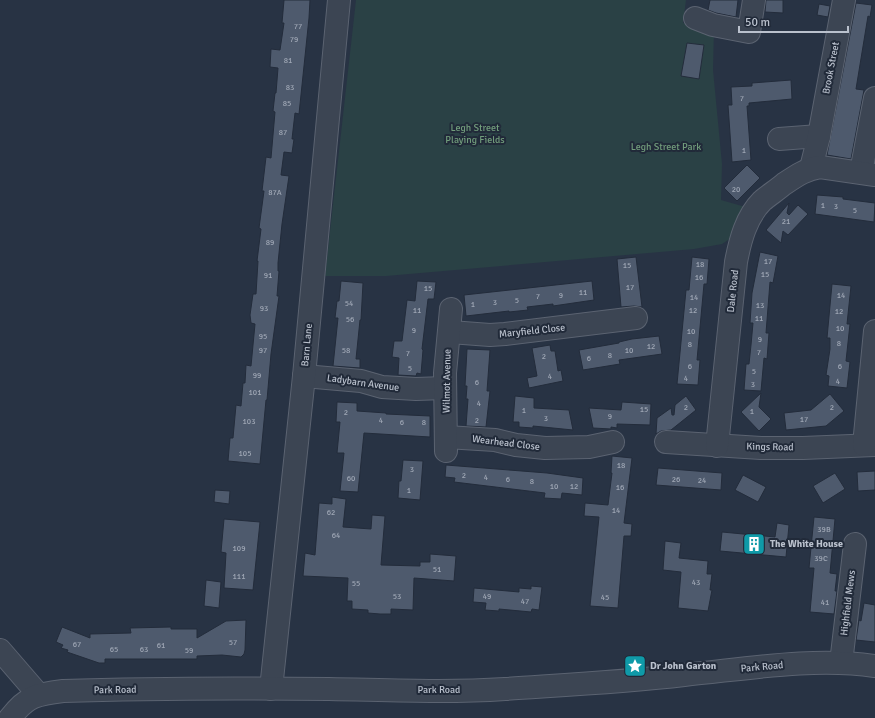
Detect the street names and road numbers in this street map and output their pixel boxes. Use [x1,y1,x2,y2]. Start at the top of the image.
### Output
street label: Brook Street [820,40,842,95]
street label: Dale Road [725,269,741,313]
street label: Maryfield Close [498,322,566,340]
street label: Barn Lane [299,323,315,367]
street label: Wilmot Avenue [440,349,454,413]
street label: Ladybarn Avenue [326,372,400,394]
street label: Wearhead Close [471,433,541,453]
street label: Kings Road [746,441,794,453]
street label: Highfield Mews [838,569,858,636]
street label: Park Road [740,659,784,675]
street label: Park Road [93,684,137,696]
street label: Park Road [418,684,460,696]

